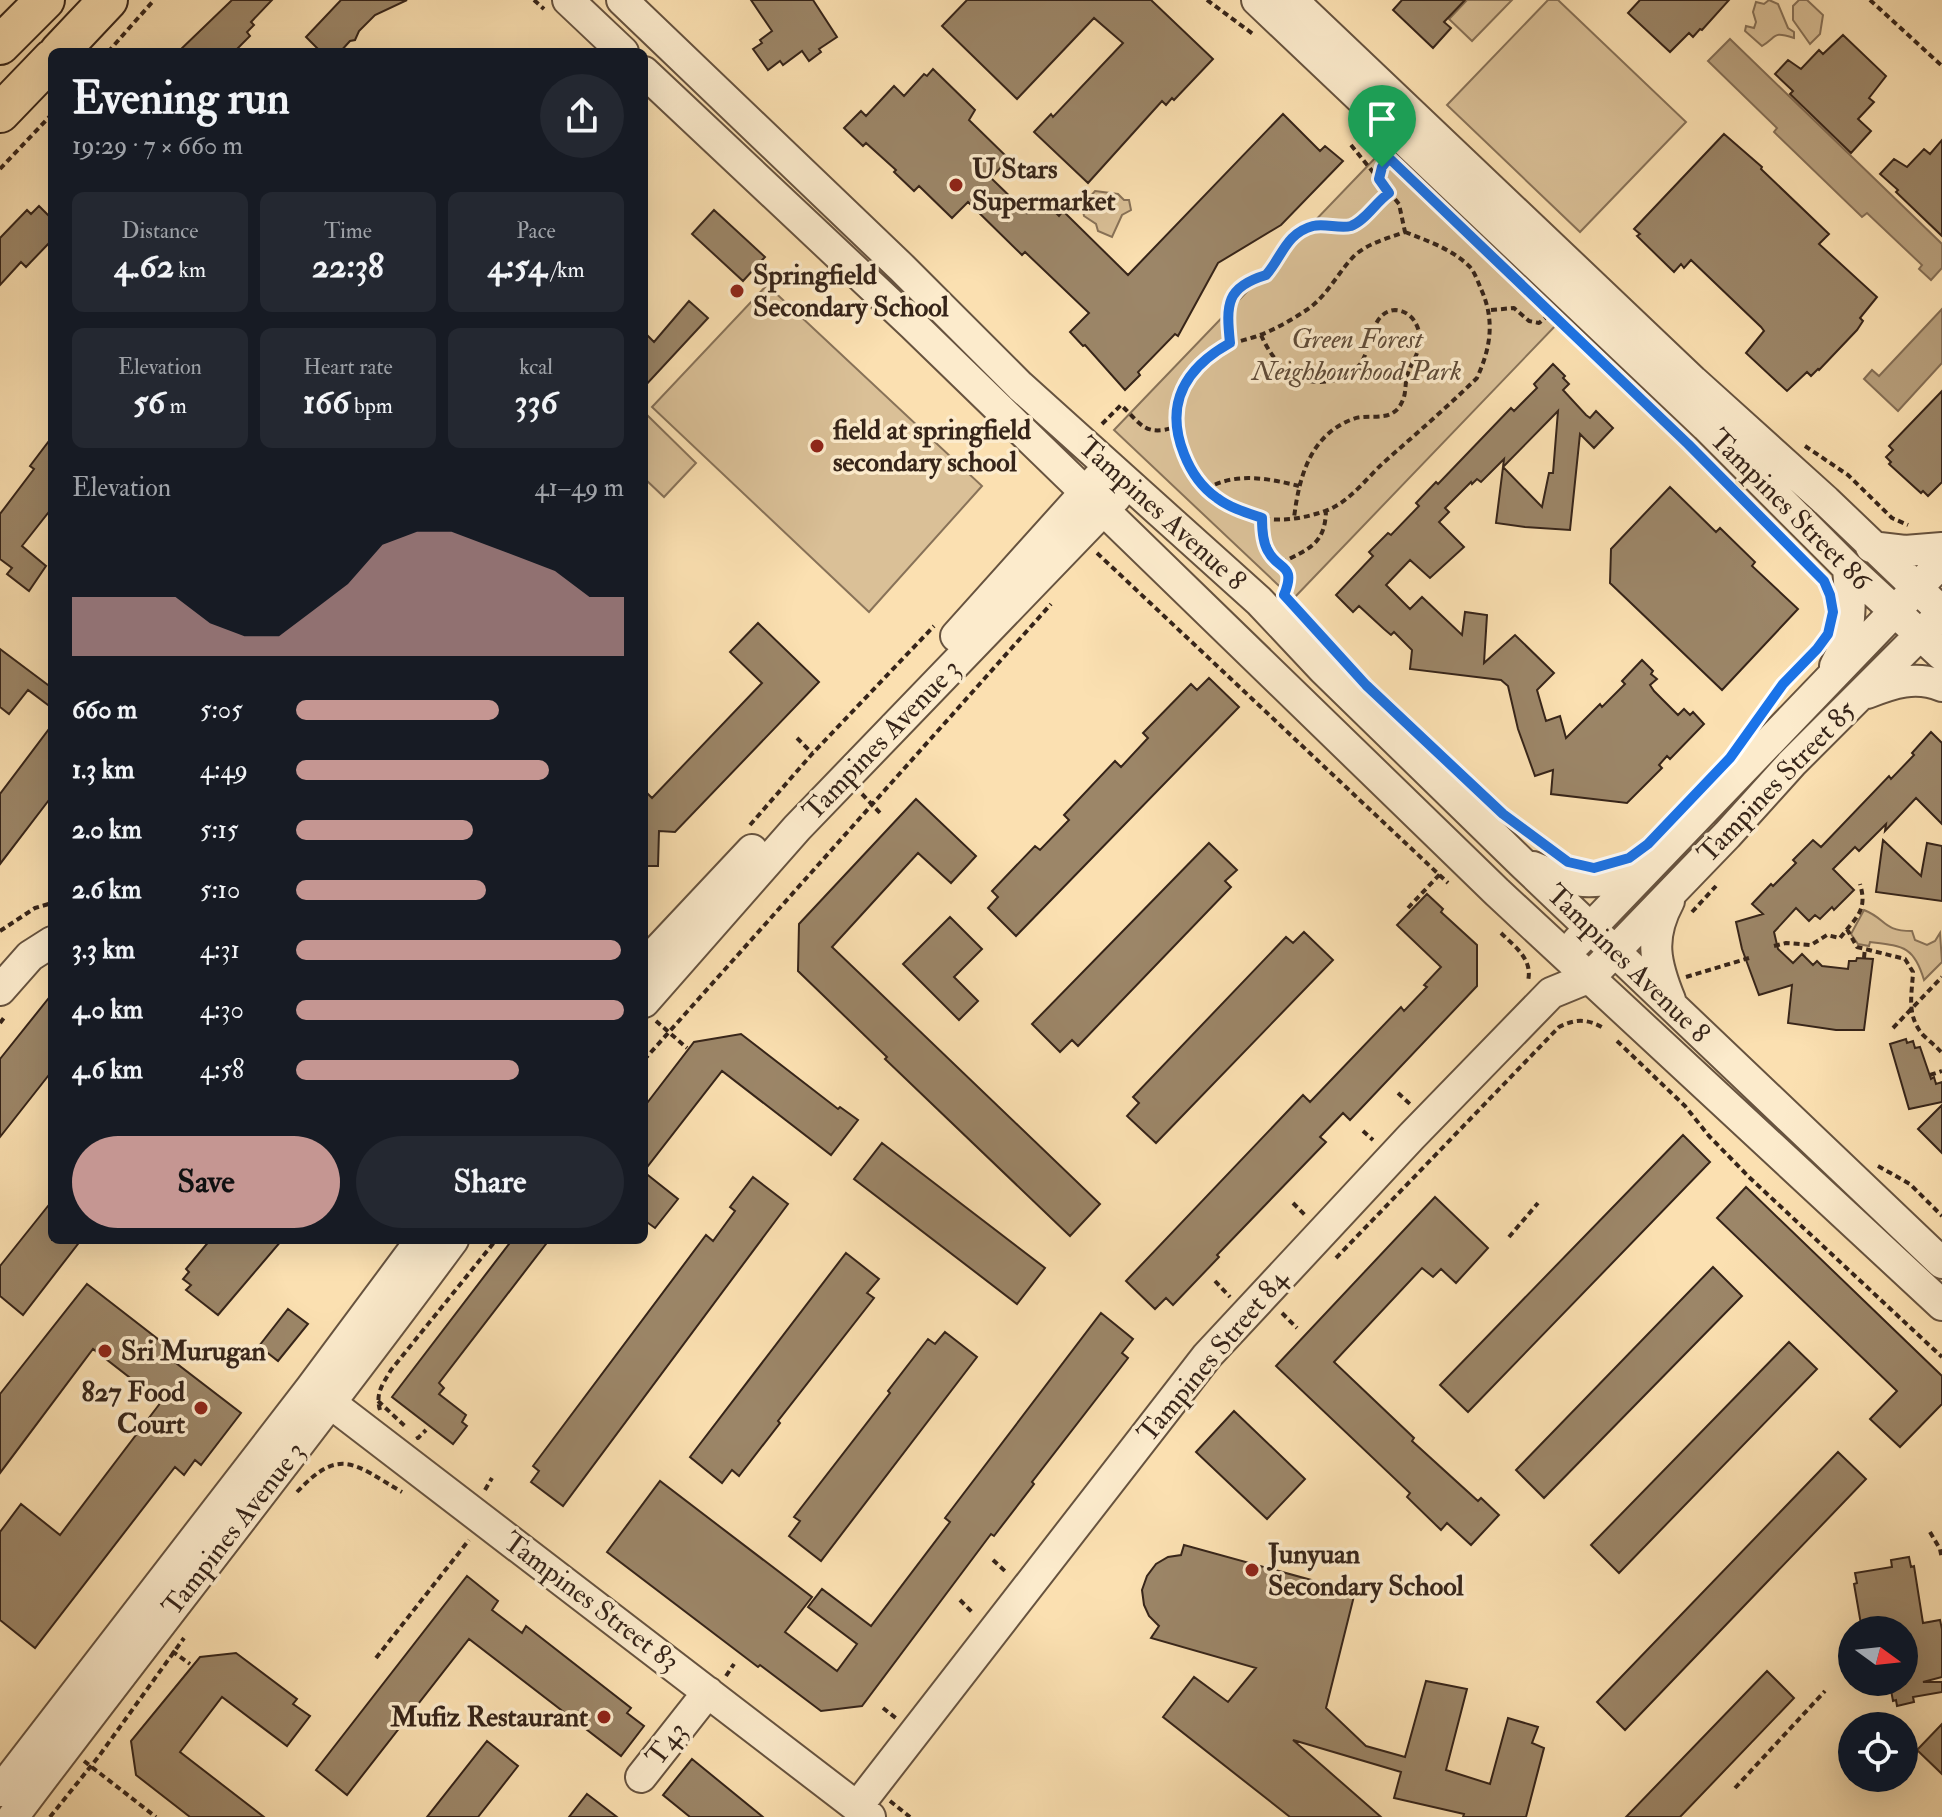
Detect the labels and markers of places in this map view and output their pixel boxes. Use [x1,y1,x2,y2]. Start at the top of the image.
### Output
pin [1348,85,1416,167]
place label: U Stars Supermarket [972,152,1116,219]
marker: U Stars Supermarket [947,176,965,194]
place label: Springfield Secondary School [753,258,950,325]
marker: Springfield Secondary School [728,282,746,300]
place label: field at springfield secondary school [832,413,1031,480]
marker: field at springfield secondary school [808,437,826,455]
place label: Sri Murugan [121,1334,267,1369]
marker: Sri Murugan [96,1342,114,1360]
place label: 827 Food Court [81,1375,185,1442]
marker: 827 Food Court [192,1399,210,1417]
place label: Junyuan Secondary School [1266,1537,1465,1604]
marker: Junyuan Secondary School [1243,1561,1261,1579]
place label: Mufiz Restaurant [389,1700,588,1735]
marker: Mufiz Restaurant [595,1708,613,1726]

